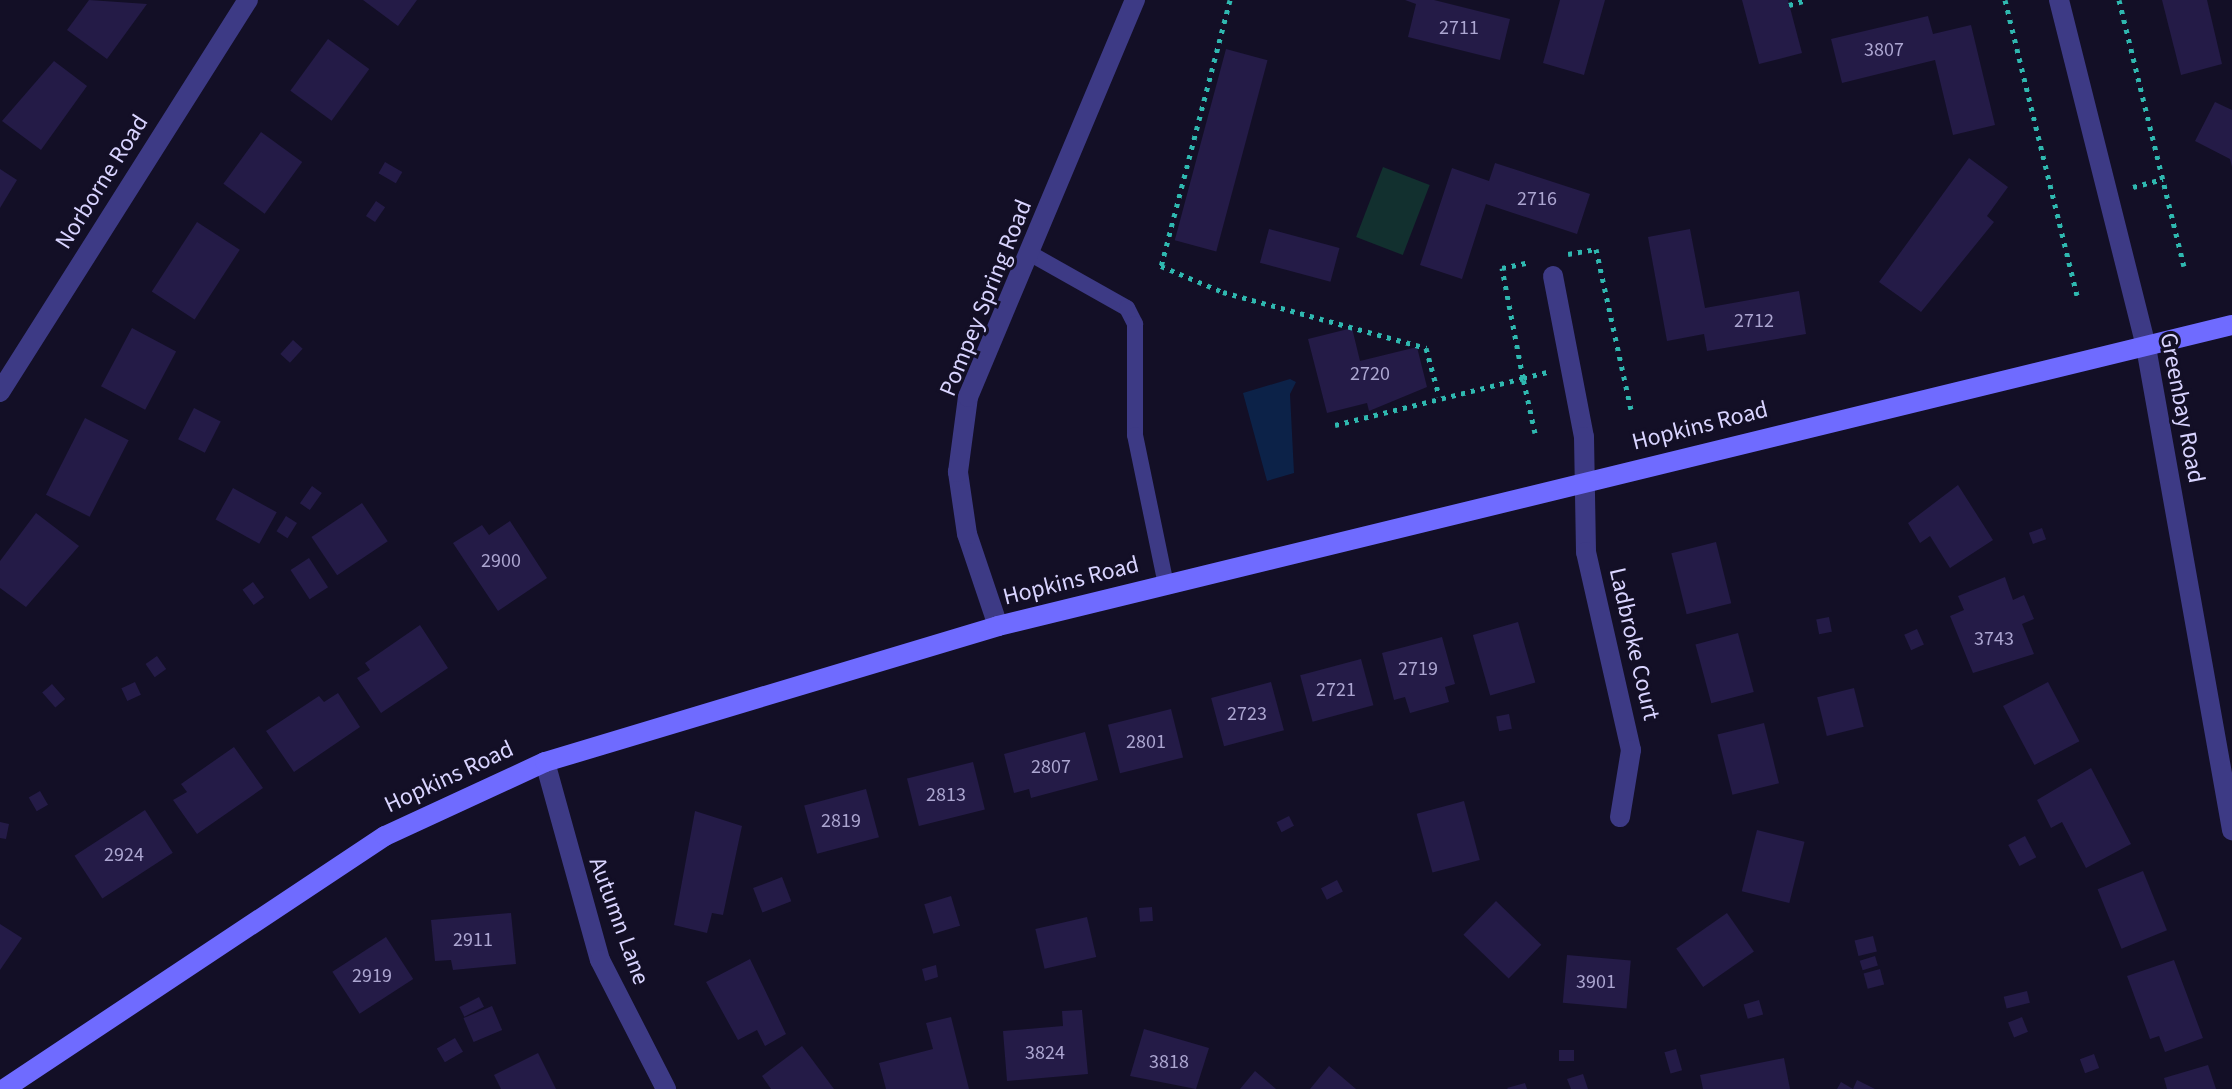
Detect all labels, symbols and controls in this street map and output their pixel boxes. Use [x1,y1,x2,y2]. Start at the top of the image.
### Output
house number: 2711 [1439,16,1479,40]
house number: 3807 [1864,38,1904,62]
street label: Norborne Road [49,110,155,254]
house number: 2716 [1517,187,1557,211]
street label: Pompey Spring Road [933,196,1039,400]
house number: 2712 [1734,309,1774,333]
street label: Greenbay Road [2153,330,2211,486]
house number: 2720 [1350,362,1390,386]
street label: Hopkins Road [1629,395,1771,457]
house number: 2900 [481,549,521,573]
street label: Hopkins Road [1000,550,1142,612]
street label: Ladbroke Court [1602,565,1666,723]
house number: 3743 [1974,627,2014,651]
house number: 2719 [1398,657,1438,681]
house number: 2721 [1316,678,1356,702]
house number: 2723 [1227,702,1267,726]
house number: 2801 [1126,730,1166,754]
street label: Hopkins Road [380,735,518,819]
house number: 2807 [1031,755,1071,779]
house number: 2813 [926,783,966,807]
house number: 2819 [821,809,861,833]
house number: 2924 [104,843,144,867]
street label: Autumn Lane [583,853,655,989]
house number: 2911 [453,928,493,952]
house number: 2919 [352,964,392,988]
house number: 3901 [1576,970,1616,994]
house number: 3824 [1025,1041,1065,1065]
house number: 3818 [1149,1050,1189,1074]

